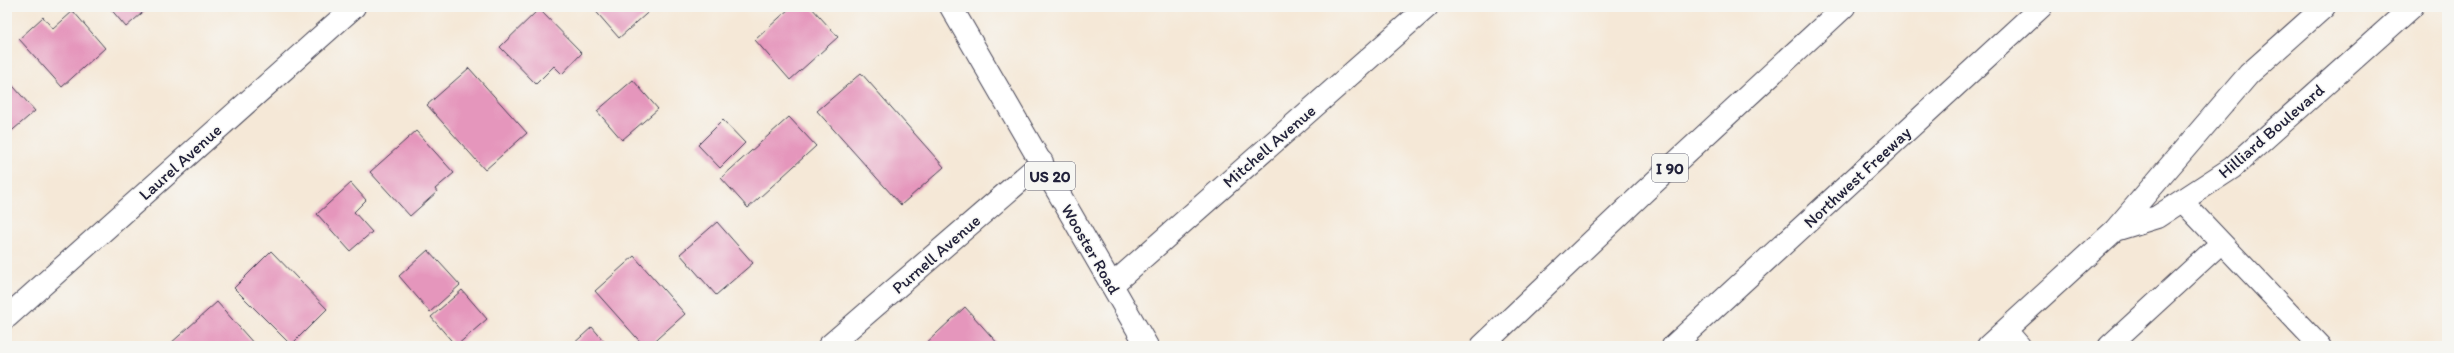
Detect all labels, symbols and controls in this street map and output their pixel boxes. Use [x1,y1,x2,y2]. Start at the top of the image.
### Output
street label: Hilliard Boulevard [2214,80,2328,182]
street label: Mitchell Avenue [1219,100,1319,192]
street label: Laurel Avenue [135,120,225,204]
street label: Northwest Freeway [1799,122,1915,232]
road number: I 90 [1652,154,1688,182]
road number: US 20 [1025,162,1075,190]
street label: Wooster Road [1057,200,1125,298]
street label: Purnell Avenue [888,210,984,298]

